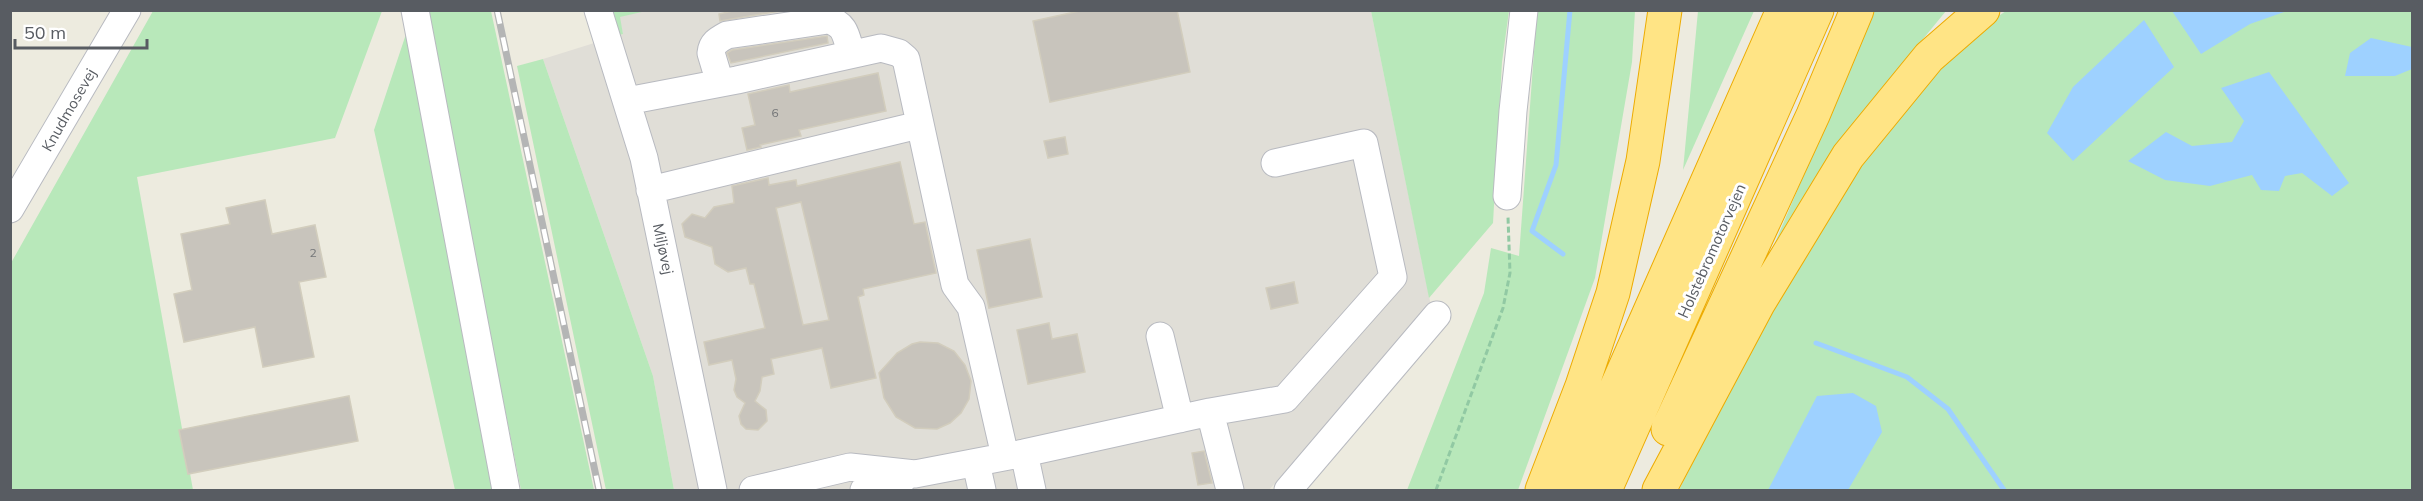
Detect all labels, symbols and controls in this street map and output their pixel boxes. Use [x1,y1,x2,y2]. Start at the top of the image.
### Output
scale bar [15,12,147,50]
text: 50 m [24,21,66,44]
street label: Knudmosevej [37,65,100,155]
house number: 6 [771,105,779,120]
street label: Holstebromotorvejen [1673,181,1750,321]
street label: Miljøvej [649,222,678,276]
house number: 2 [309,245,317,260]

